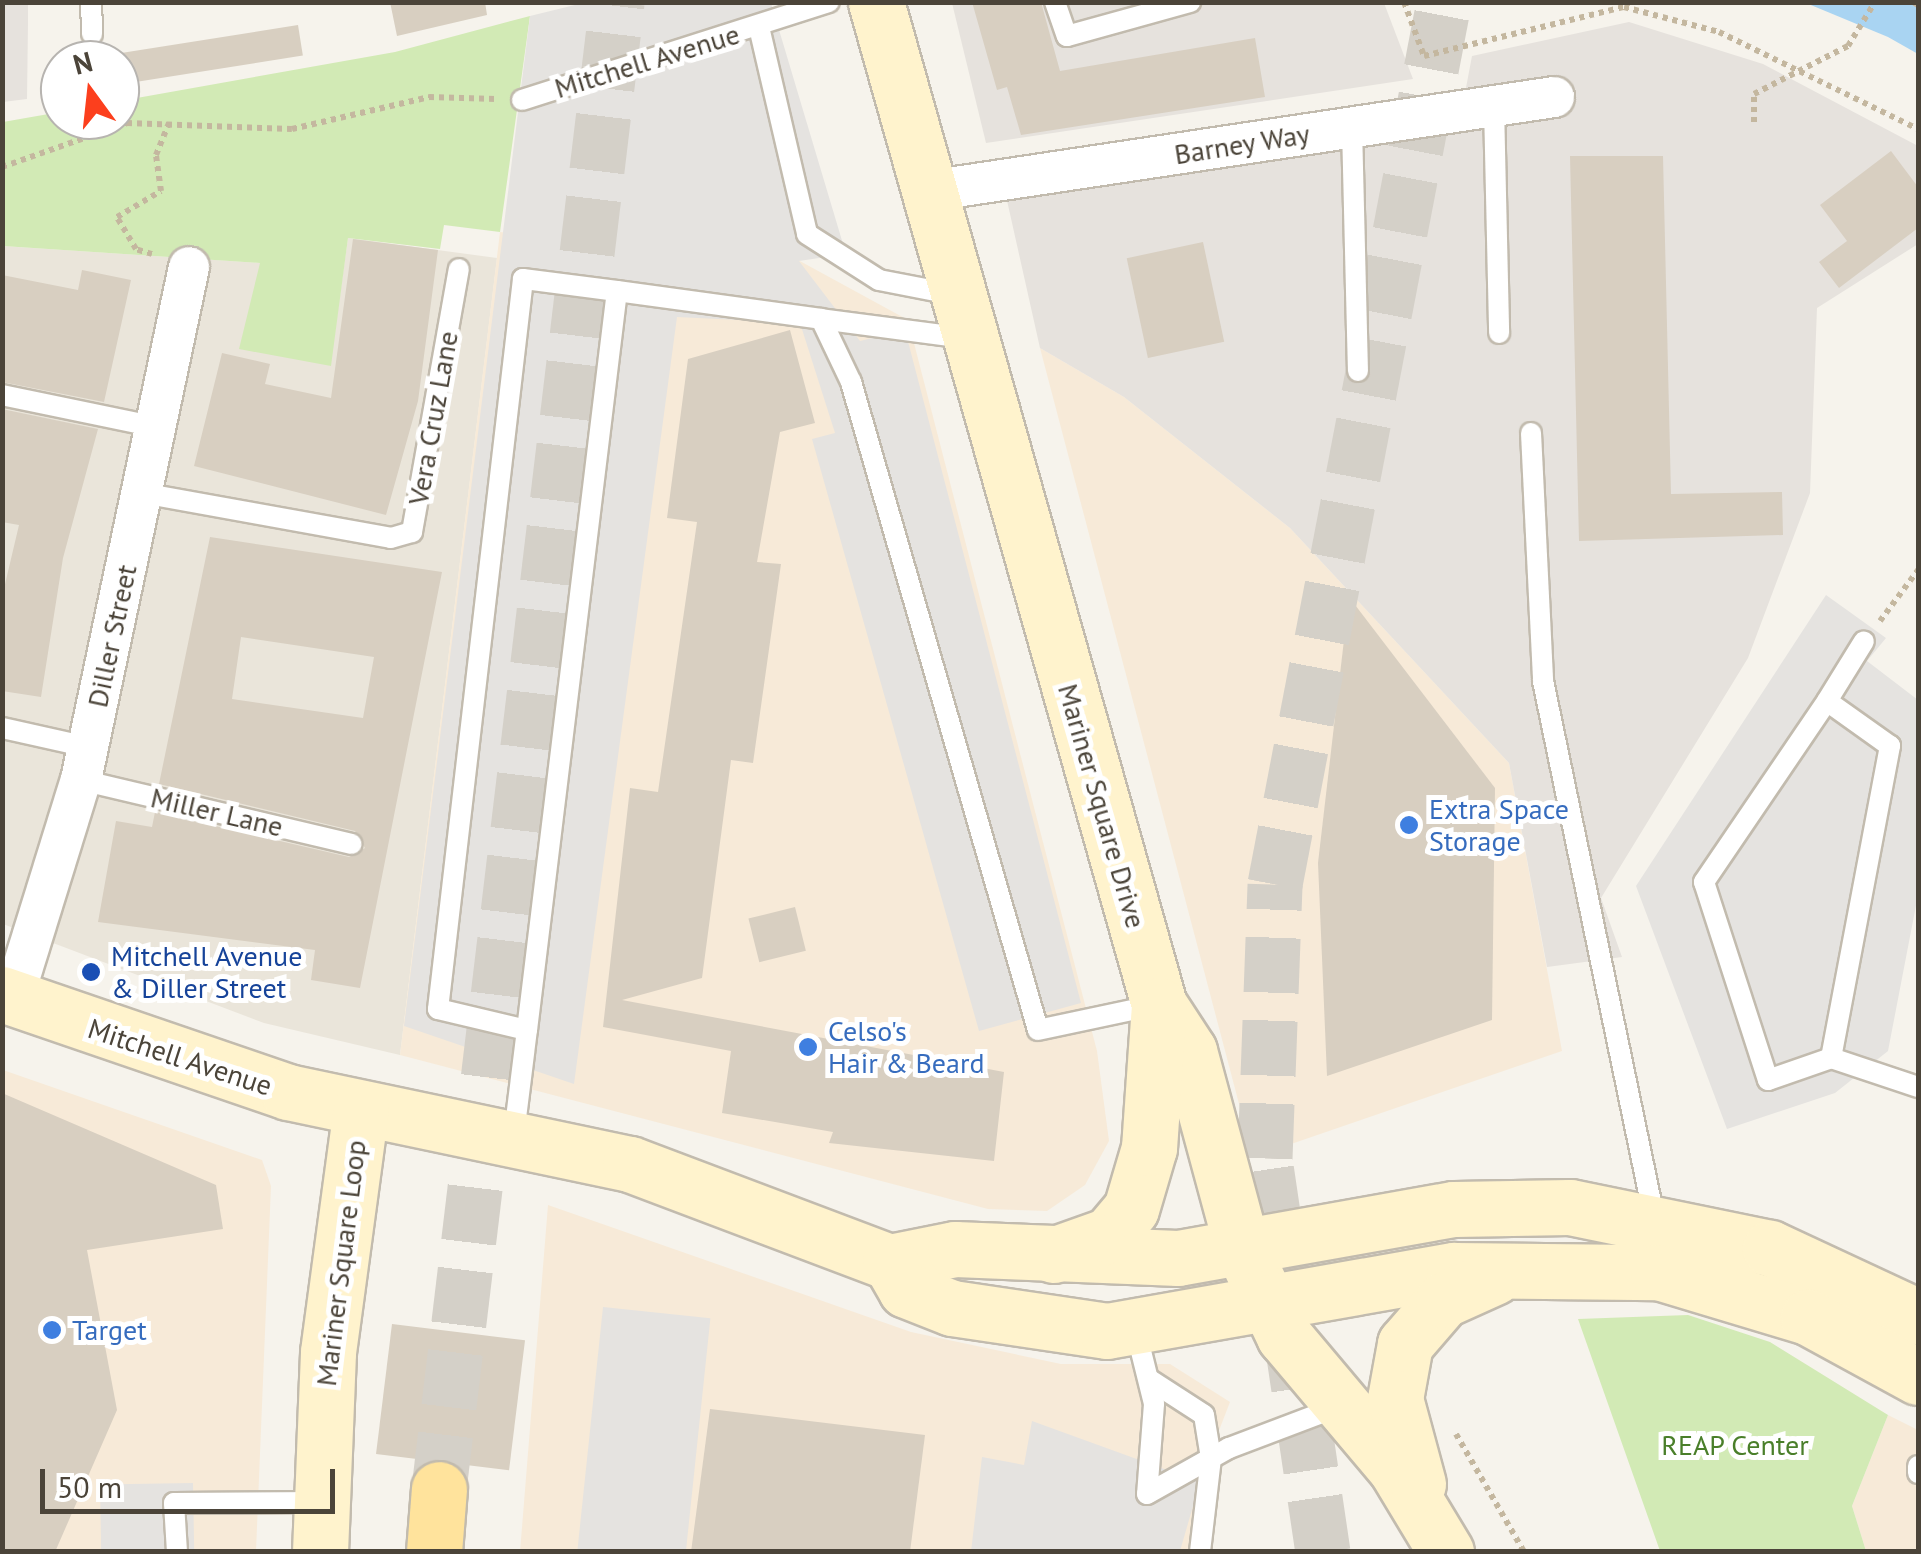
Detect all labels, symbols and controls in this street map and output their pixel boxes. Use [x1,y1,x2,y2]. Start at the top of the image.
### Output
street label: Mitchell Avenue [550,17,744,105]
north arrow [40,40,140,140]
text: N [69,42,96,83]
street label: Barney Way [1171,117,1313,171]
street label: Vera Cruz Lane [401,328,465,508]
street label: Diller Street [81,562,143,710]
street label: Mariner Square Drive [1051,680,1153,932]
street label: Miller Lane [148,780,286,844]
place label: Extra Space Storage [1429,792,1569,858]
marker: Extra Space Storage [1398,814,1420,836]
place label: Mitchell Avenue & Diller Street [111,939,303,1005]
marker: Mitchell Avenue & Diller Street [80,961,102,983]
street label: Mitchell Avenue [83,1011,277,1103]
place label: Celso's Hair & Beard [828,1014,985,1080]
marker: Celso's Hair & Beard [797,1036,819,1058]
street label: Mariner Square Loop [309,1138,373,1388]
place label: Target [72,1313,147,1347]
marker: Target [41,1319,63,1341]
park label: REAP Center [1661,1428,1809,1462]
scale bar [45,1449,340,1511]
text: 50 m [57,1467,122,1506]

